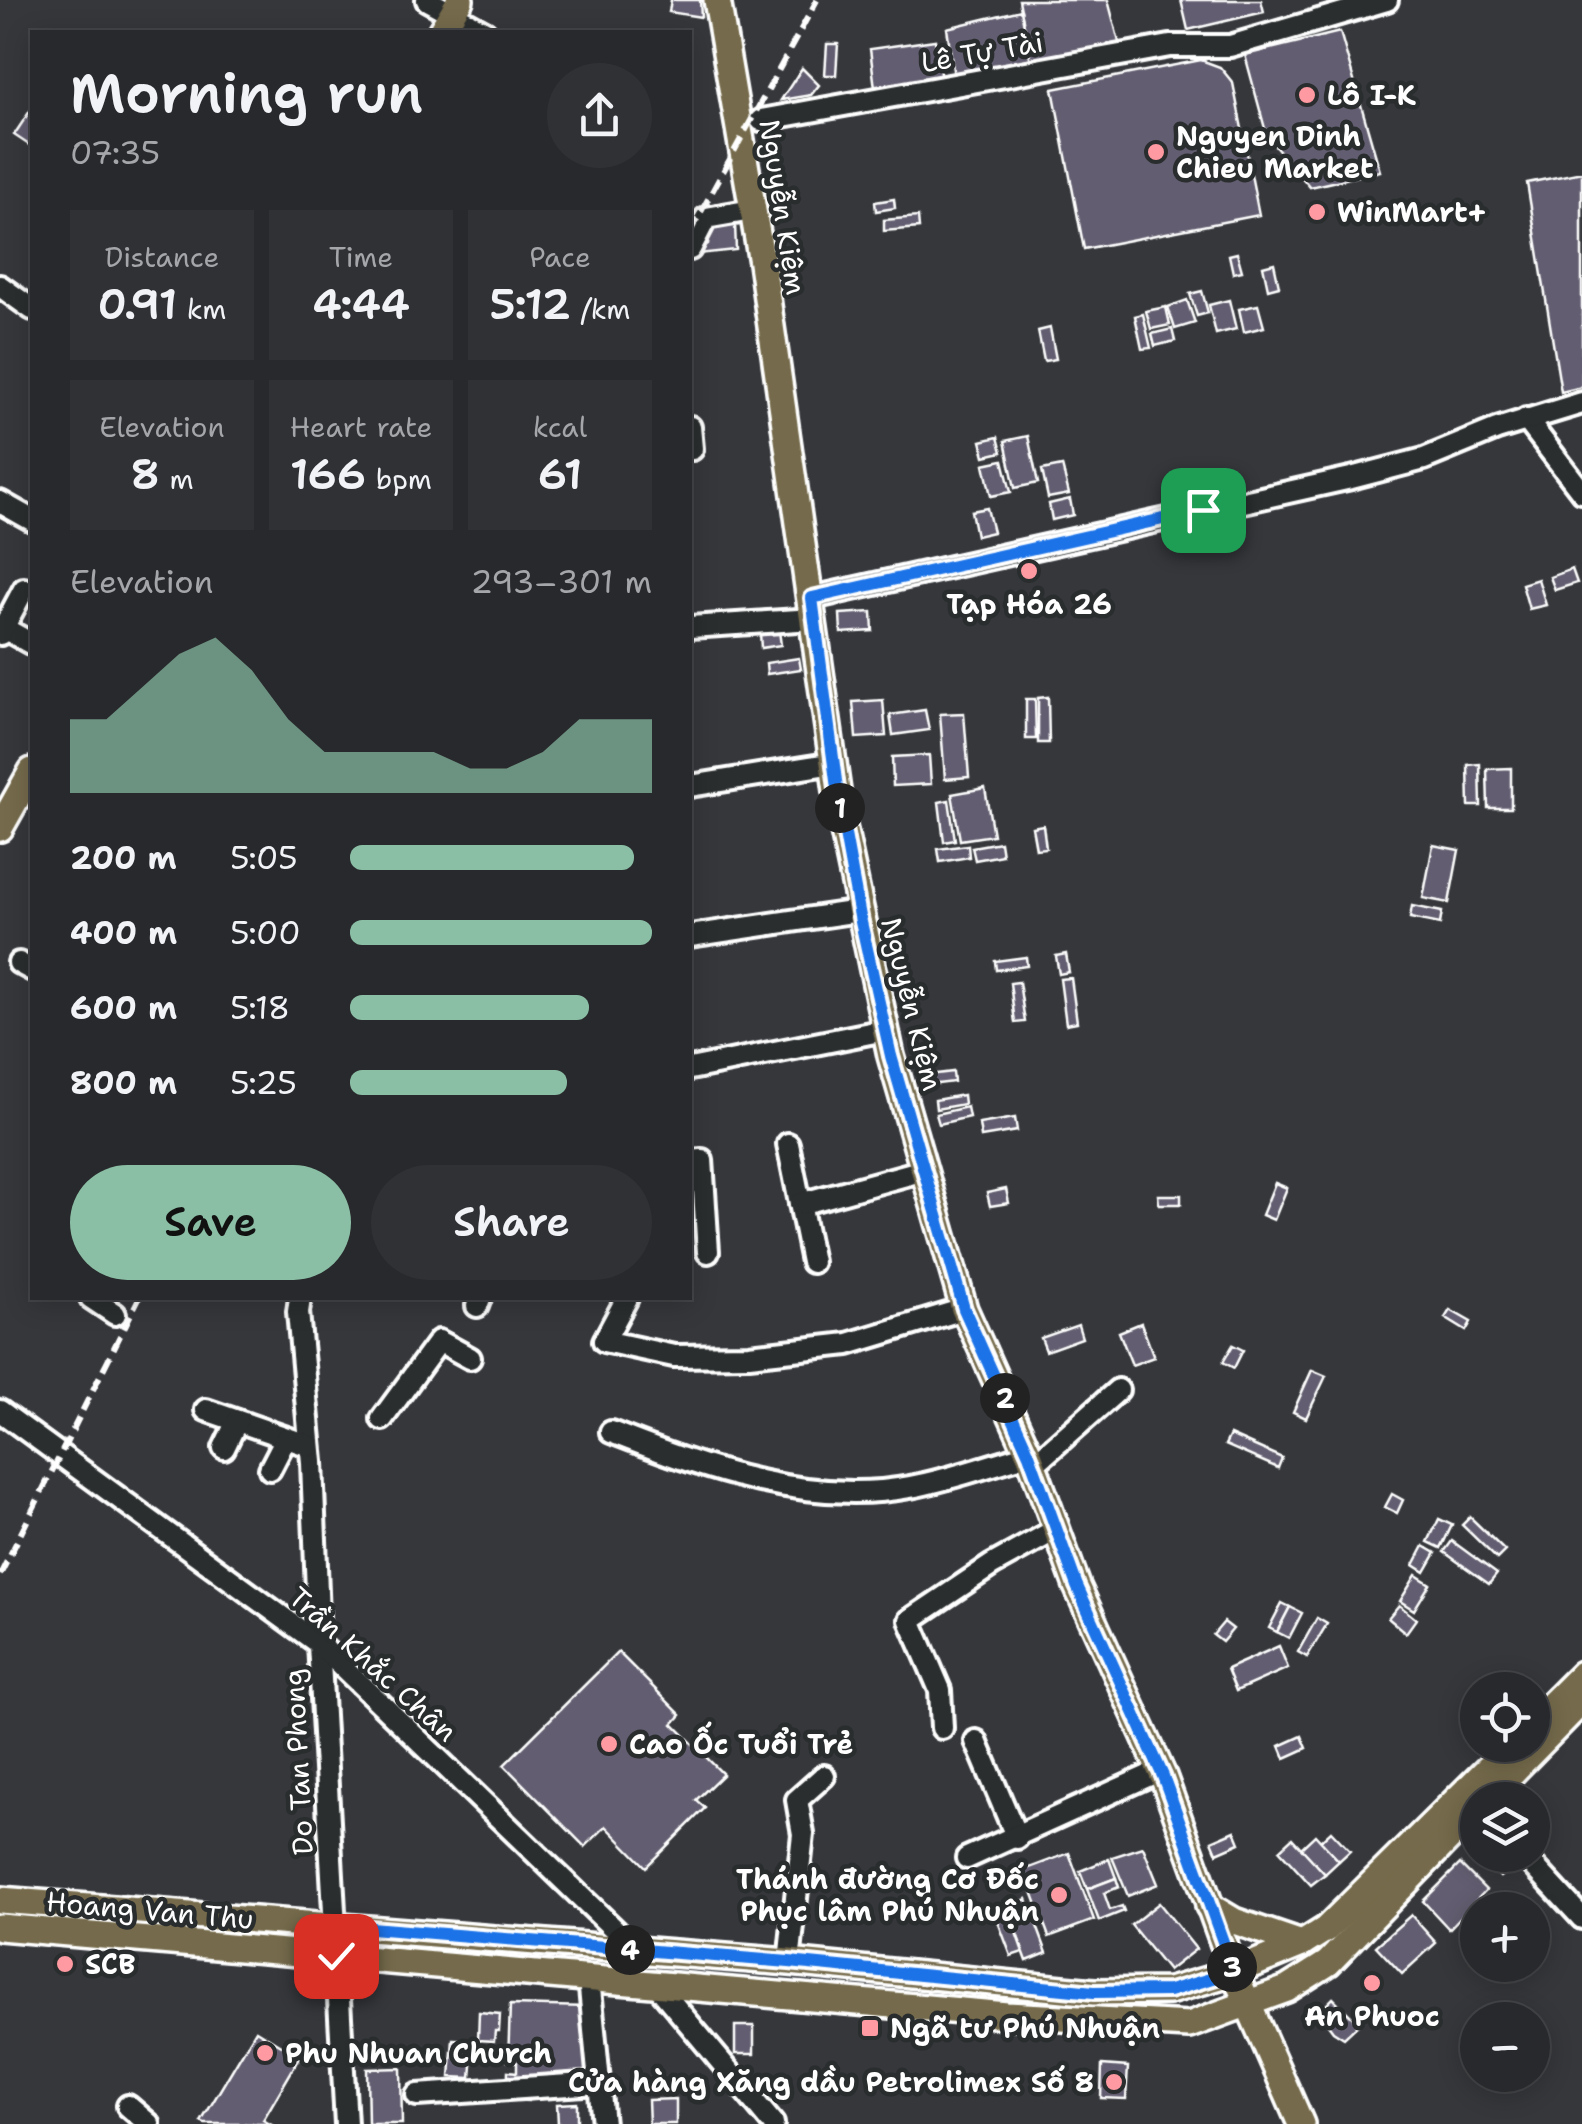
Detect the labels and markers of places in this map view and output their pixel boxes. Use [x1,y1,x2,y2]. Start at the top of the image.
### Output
place label: Lô I-K [1327,76,1416,114]
marker: Lô I-K [1296,84,1318,106]
place label: Nguyen Dinh Chieu Market [1176,117,1374,187]
marker: Nguyen Dinh Chieu Market [1145,141,1167,163]
place label: WinMart+ [1337,193,1487,231]
marker: WinMart+ [1306,201,1328,223]
pin [1161,468,1246,553]
marker: Tạp Hóa 26 [1018,560,1040,582]
place label: Tạp Hóa 26 [946,585,1112,623]
pin: 1 [815,783,865,833]
pin: 2 [980,1373,1030,1423]
place label: Cao Ốc Tuổi Trẻ [629,1721,853,1763]
marker: Cao Ốc Tuổi Trẻ [598,1733,620,1755]
place label: Thánh đường Cơ Đốc Phục lâm Phú Nhuận [736,1860,1039,1930]
marker: Thánh đường Cơ Đốc Phục lâm Phú Nhuận [1048,1884,1070,1906]
pin [294,1914,379,1999]
pin: 4 [605,1925,655,1975]
pin: 3 [1207,1942,1257,1992]
place label: SCB [85,1945,136,1983]
marker: SCB [54,1953,76,1975]
marker: An Phuoc [1361,1972,1383,1994]
place label: An Phuoc [1304,1997,1440,2035]
place label: Ngã tư Phú Nhuận [890,2009,1160,2047]
marker: Ngã tư Phú Nhuận [859,2017,881,2039]
place label: Phu Nhuan Church [285,2034,552,2072]
marker: Phu Nhuan Church [254,2042,276,2064]
place label: Cửa hàng Xăng dầu Petrolimex Số 8 [568,2063,1094,2101]
marker: Cửa hàng Xăng dầu Petrolimex Số 8 [1103,2071,1125,2093]

